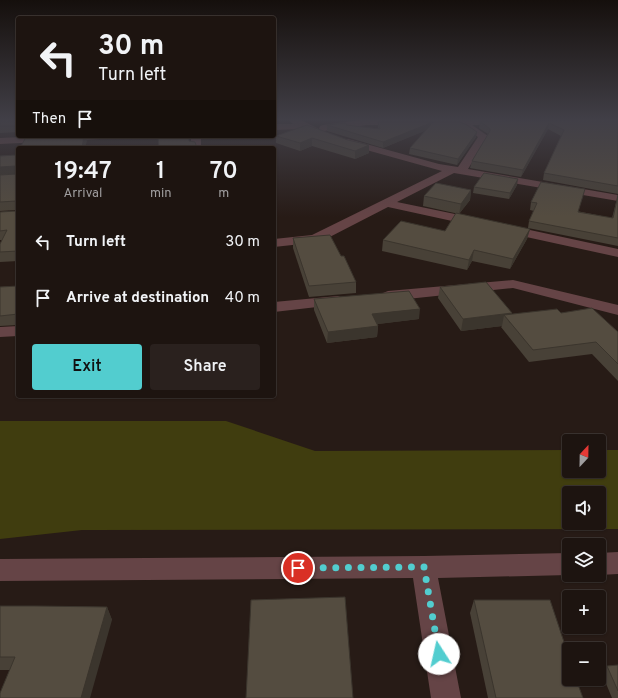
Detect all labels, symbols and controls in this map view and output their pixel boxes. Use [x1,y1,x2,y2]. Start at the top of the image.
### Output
text: 30 m [98,29,164,65]
icon: left [32,32,84,84]
text: Turn left [98,64,166,87]
icon: arrive [74,108,96,130]
text: Then [32,110,66,129]
text: 19:47 [54,157,112,187]
text: 1 [156,157,165,187]
text: 70 [210,157,238,187]
text: Arrival [64,186,102,202]
text: min [150,186,172,202]
text: m [218,186,229,202]
icon: left [32,231,54,253]
text: Turn left [66,233,126,252]
text: 30 m [225,233,260,252]
icon: arrive [32,287,54,309]
text: Arrive at destination [66,289,209,308]
text: 40 m [225,289,260,308]
button: Exit [32,344,142,390]
button: Share [150,344,260,390]
north arrow [562,434,606,478]
map controls [562,434,606,686]
button: sound [562,486,606,530]
button: layers [562,538,606,582]
pin [281,551,315,585]
icon: arrive [287,557,309,579]
button: + [562,590,606,634]
position arrow [418,633,460,675]
button: − [562,642,606,686]

